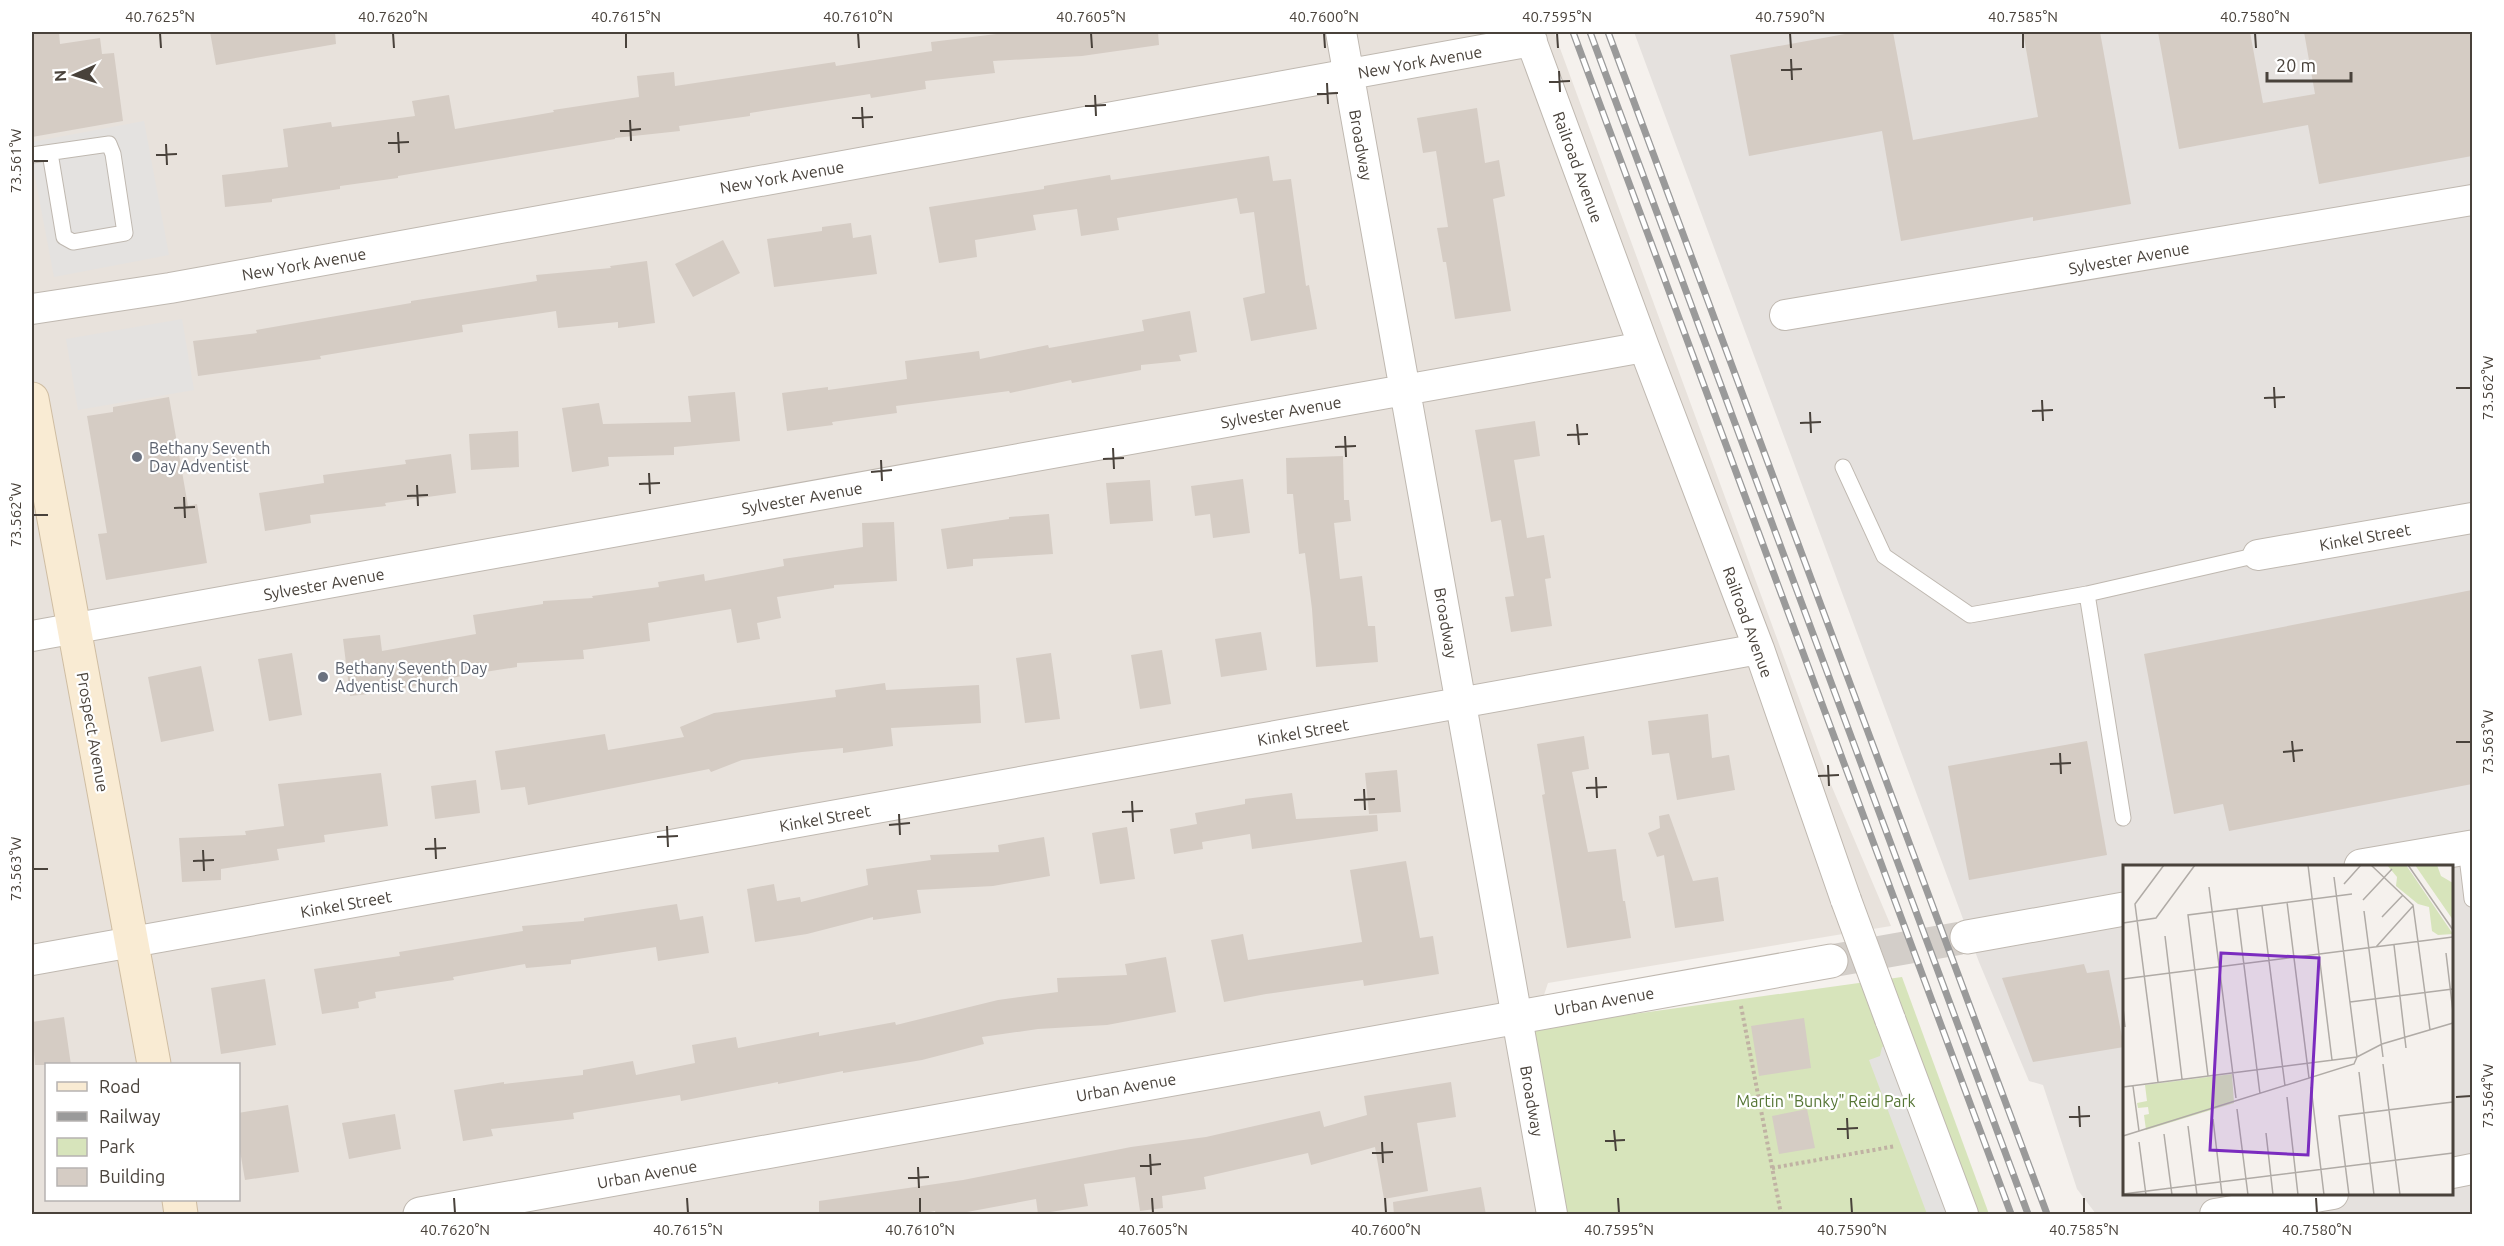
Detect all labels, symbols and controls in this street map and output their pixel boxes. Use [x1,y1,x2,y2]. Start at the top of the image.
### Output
text: 40.7625°N [125,8,195,25]
text: 40.7620°N [358,8,428,25]
text: 40.7615°N [591,8,661,25]
text: 40.7610°N [823,8,893,25]
text: 40.7605°N [1056,8,1126,25]
text: 40.7600°N [1289,8,1359,25]
text: 40.7595°N [1522,8,1592,25]
text: 40.7590°N [1755,8,1825,25]
text: 40.7585°N [1988,8,2058,25]
text: 40.7580°N [2220,8,2290,25]
street label: New York Avenue [1356,42,1484,82]
north arrow [45,45,105,105]
scale bar [2267,45,2351,83]
text: 20 m [2276,55,2316,75]
text: N [51,69,69,82]
street label: Broadway [1346,108,1376,182]
street label: Railroad Avenue [1550,109,1606,225]
text: 73.561°W [7,129,24,193]
street label: New York Avenue [718,157,846,197]
street label: Sylvester Avenue [2067,239,2191,277]
street label: New York Avenue [240,244,368,284]
text: 73.562°W [2479,356,2496,420]
street label: Sylvester Avenue [1219,393,1343,431]
place label: Bethany Seventh Day Adventist [149,439,270,475]
marker: Bethany Seventh Day Adventist [130,450,144,464]
street label: Sylvester Avenue [740,479,864,517]
text: 73.562°W [7,483,24,547]
street label: Kinkel Street [2318,520,2413,554]
street label: Railroad Avenue [1720,564,1776,680]
street label: Sylvester Avenue [262,565,386,603]
street label: Broadway [1431,586,1461,660]
place label: Bethany Seventh Day Adventist Church [335,659,488,695]
marker: Bethany Seventh Day Adventist Church [316,670,330,684]
street label: Prospect Avenue [74,671,112,793]
text: 73.563°W [2479,710,2496,774]
street label: Kinkel Street [1256,715,1351,749]
street label: Kinkel Street [778,801,873,835]
text: 73.563°W [7,837,24,901]
inset map [2123,865,2453,1195]
street label: Kinkel Street [299,887,394,921]
street label: Urban Avenue [1553,983,1655,1019]
legend [45,1063,240,1201]
street label: Broadway [1517,1064,1547,1138]
text: 73.564°W [2479,1064,2496,1128]
street label: Urban Avenue [1075,1069,1177,1105]
text: Road [99,1076,141,1096]
park label: Martin "Bunky" Reid Park [1736,1092,1916,1110]
text: Railway [99,1106,161,1126]
text: Park [99,1136,135,1156]
street label: Urban Avenue [596,1156,698,1192]
text: Building [99,1166,165,1186]
text: 40.7620°N [420,1221,490,1238]
text: 40.7615°N [653,1221,723,1238]
text: 40.7610°N [885,1221,955,1238]
text: 40.7605°N [1118,1221,1188,1238]
text: 40.7600°N [1351,1221,1421,1238]
text: 40.7595°N [1584,1221,1654,1238]
text: 40.7590°N [1817,1221,1887,1238]
text: 40.7585°N [2049,1221,2119,1238]
text: 40.7580°N [2282,1221,2352,1238]

